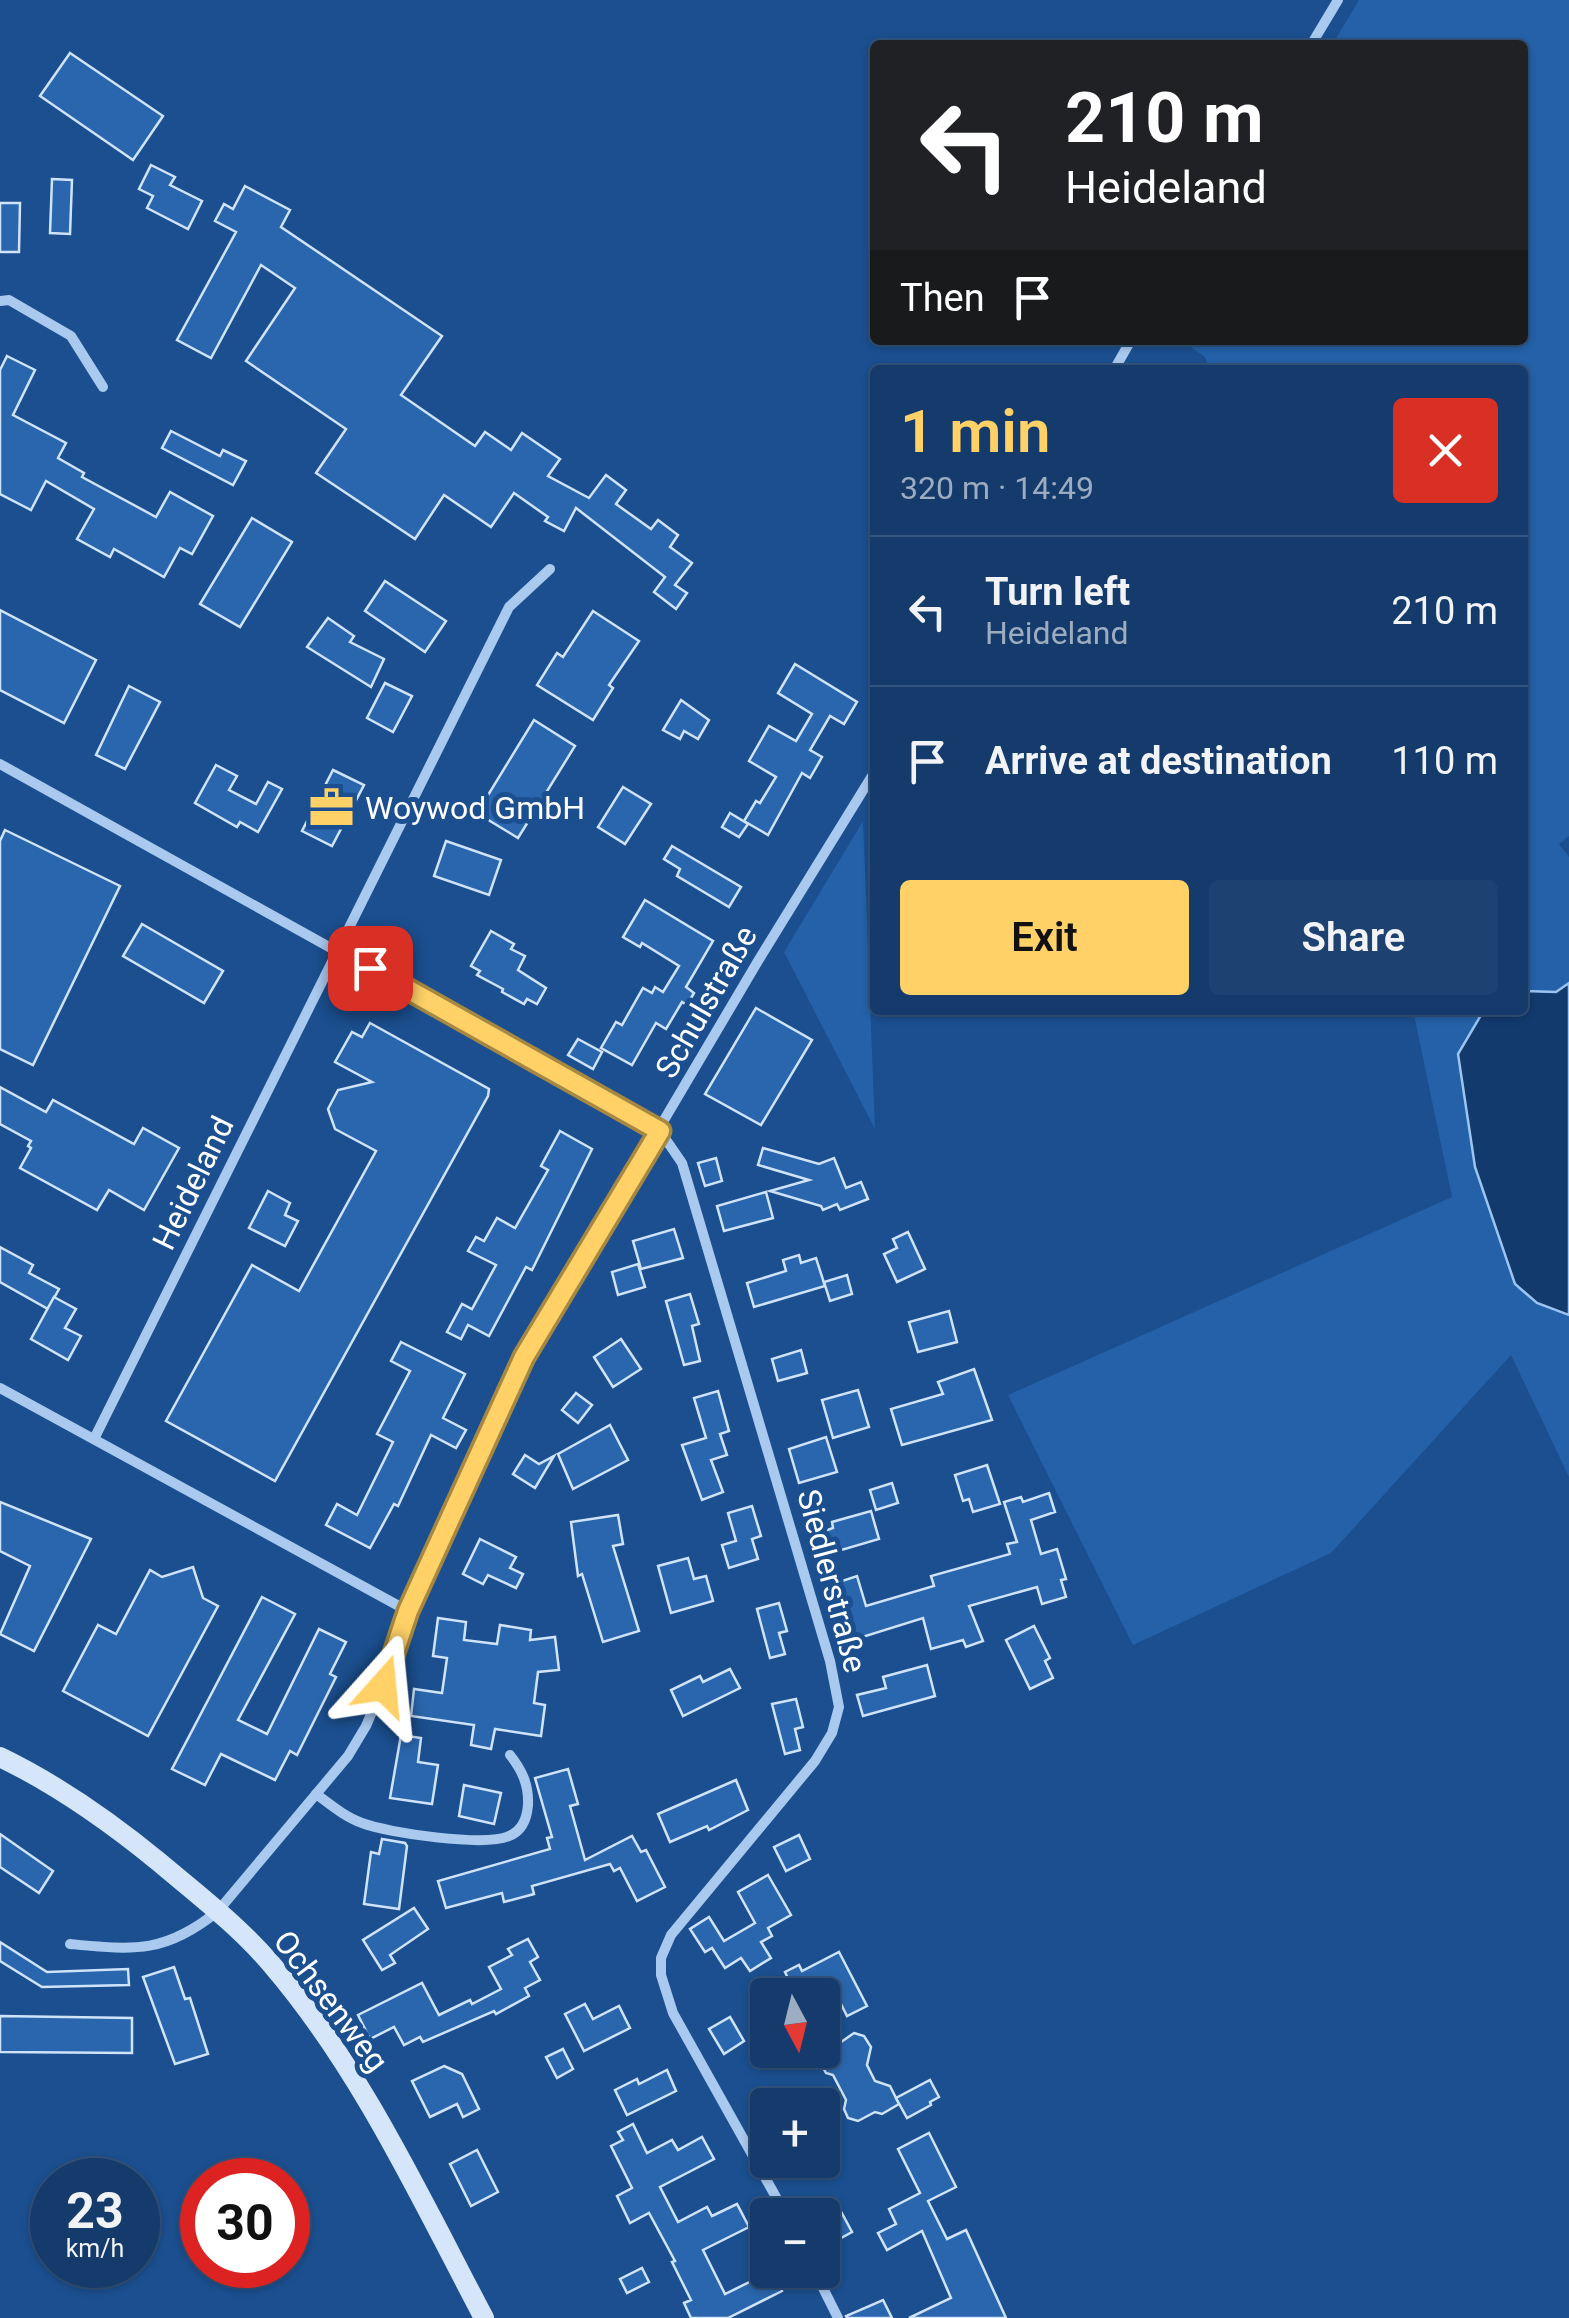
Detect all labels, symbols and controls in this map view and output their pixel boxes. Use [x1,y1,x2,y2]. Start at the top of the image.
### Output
text: 210 m [1065,77,1264,159]
icon: left [900,80,1030,210]
text: Heideland [1065,161,1267,214]
icon: arrive [1005,270,1060,325]
text: Then [900,276,985,320]
text: 1 min [900,396,1050,467]
button: close [1393,398,1498,503]
text: 320 m · 14:49 [900,469,1094,507]
text: Turn left [985,570,1130,614]
icon: left [900,584,955,639]
text: 210 m [1391,589,1498,633]
text: Heideland [985,614,1129,652]
icon: arrive [900,734,955,789]
text: Arrive at destination [985,739,1332,783]
text: 110 m [1391,739,1498,783]
office icon: Woywod GmbH [308,784,356,832]
place label: Woywod GmbH [365,789,585,827]
button: Exit [900,880,1189,995]
button: Share [1209,880,1498,995]
street label: Schulstraße [647,919,765,1085]
pin [328,926,413,1011]
icon: arrive [343,941,398,996]
street label: Heideland [144,1110,242,1256]
street label: Siedlerstraße [789,1485,875,1677]
position arrow [331,1634,435,1738]
street label: Ochsenweg [266,1923,396,2079]
north arrow [750,1978,840,2068]
map controls [750,1978,840,2288]
button: + [750,2088,840,2178]
speed limit sign: 30 [180,2158,310,2288]
text: 23 [66,2182,124,2240]
button: − [750,2198,840,2288]
text: km/h [66,2234,124,2263]

